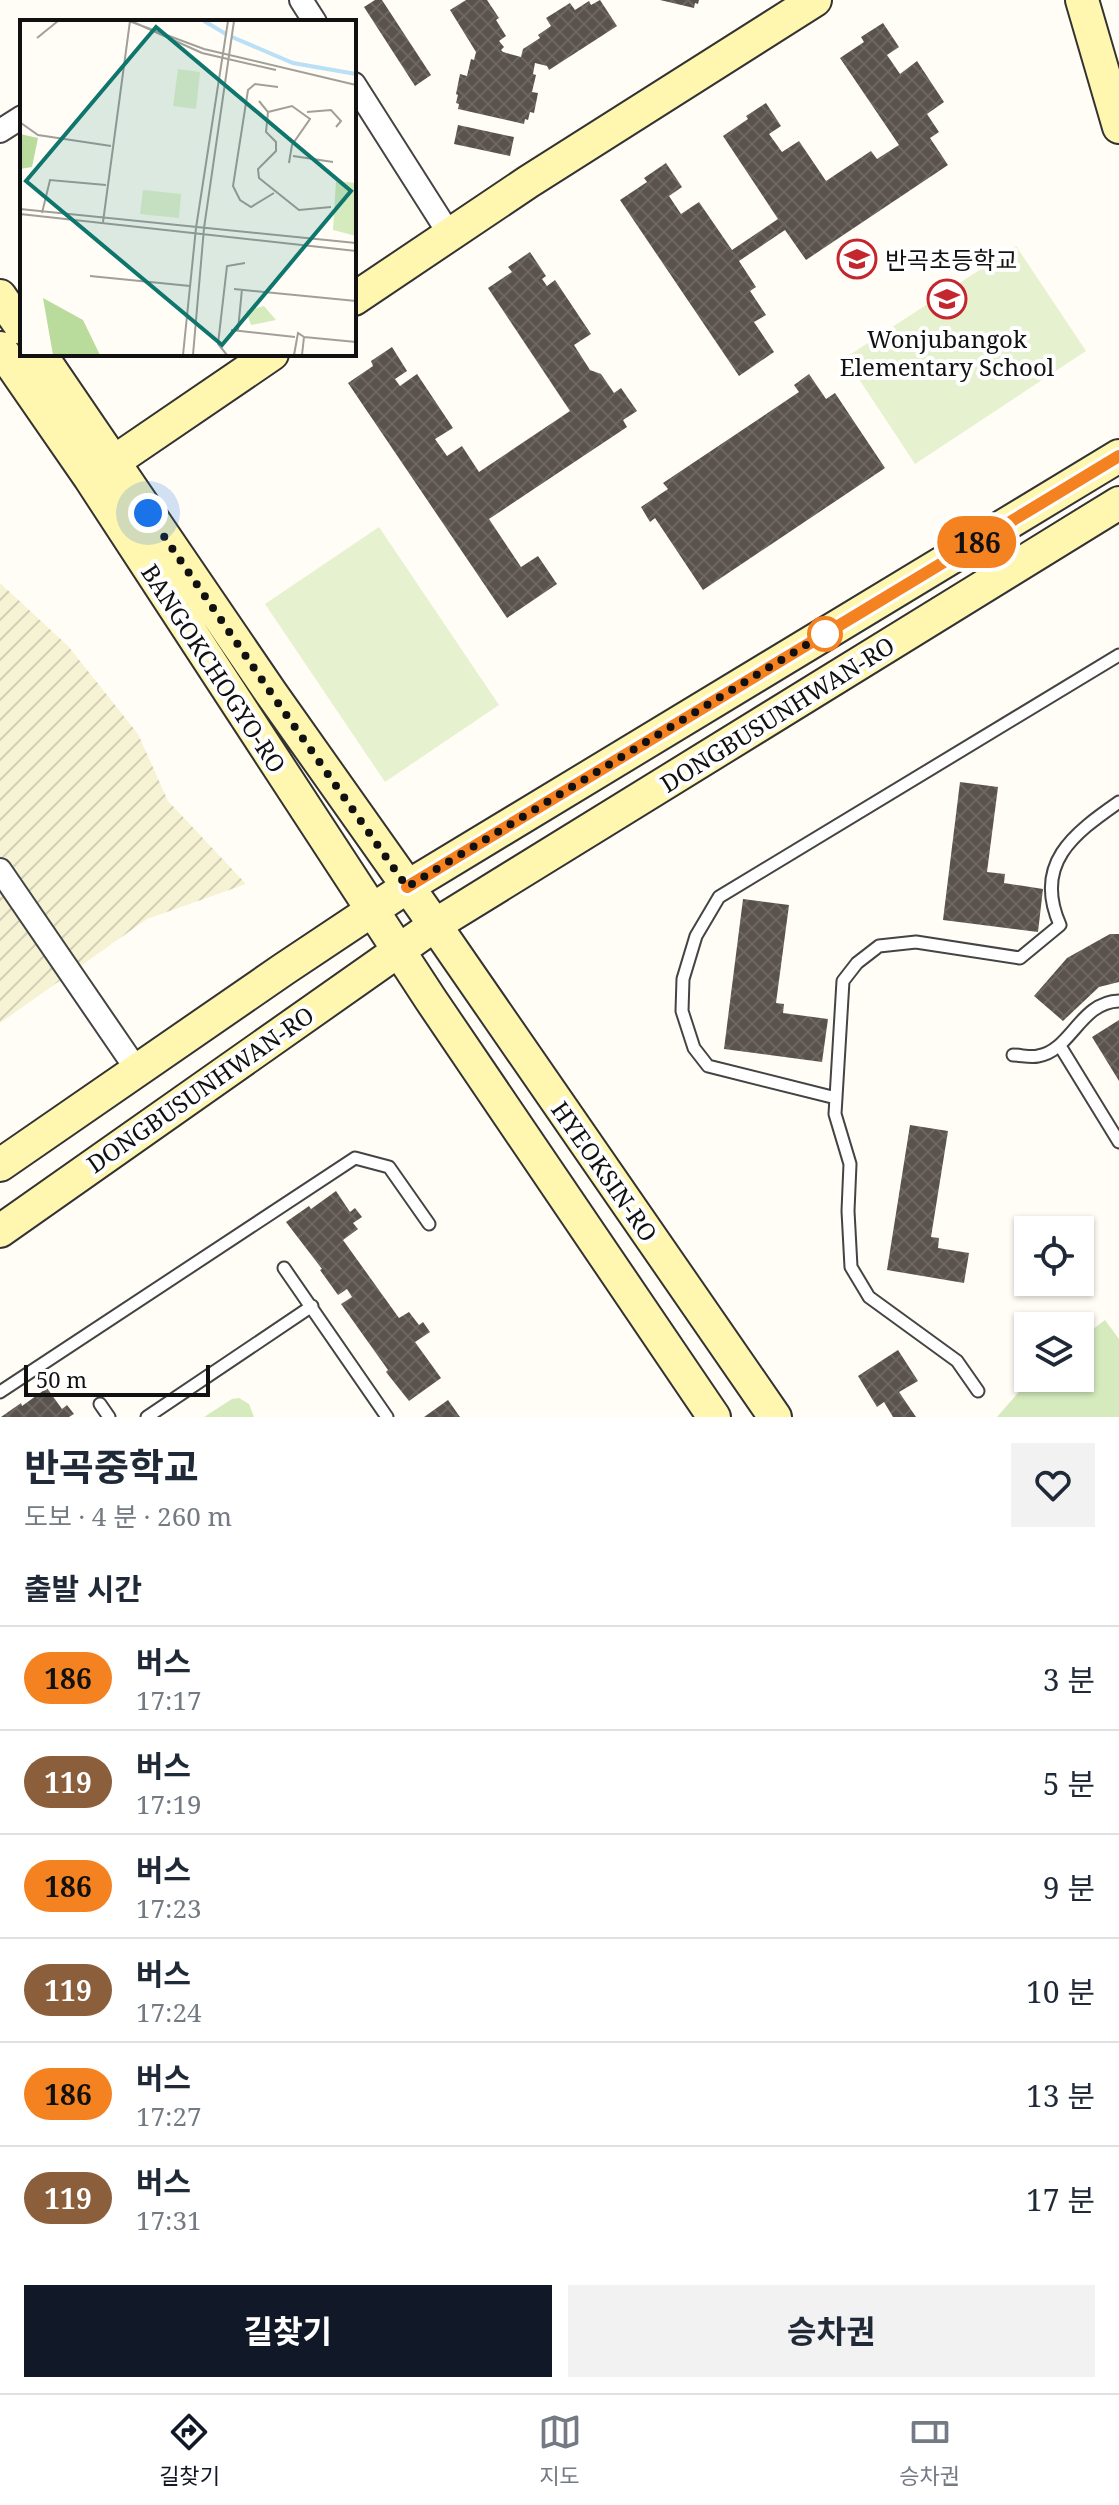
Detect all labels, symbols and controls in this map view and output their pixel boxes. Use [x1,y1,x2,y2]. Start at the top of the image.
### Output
inset map [20,20,356,356]
school or university icon: 반곡초등학교 [836,238,878,280]
place label: 반곡초등학교 [885,243,1017,276]
school or university icon: Wonjubangok Elementary School [926,278,968,320]
place label: Wonjubangok Elementary School [840,322,1055,383]
your location [128,493,168,533]
line badge: 186 [931,516,1023,568]
text: 186 [953,523,1001,561]
street label: BANGOKCHOGYO-RO [134,557,294,779]
unlabelled marker [808,617,842,651]
street label: DONGBUSUNHWAN-RO [654,628,900,800]
street label: DONGBUSUNHWAN-RO [80,998,320,1180]
street label: HYEOKSIN-RO [544,1094,666,1248]
map controls [1014,1216,1094,1392]
button: locate [1014,1216,1094,1296]
button: layers [1014,1312,1094,1392]
scale bar [24,1361,210,1397]
text: 50 m [36,1364,87,1394]
text: 반곡중학교 [24,1440,199,1492]
button: heart [1011,1443,1095,1527]
text: 도보 · 4 분 · 260 m [24,1498,232,1534]
text: 출발 시간 [24,1568,142,1609]
text: 버스 [136,1641,191,1682]
text: 186 [44,1659,92,1697]
text: 3 분 [1043,1659,1095,1700]
text: 17:17 [136,1682,202,1718]
text: 버스 [136,1745,191,1786]
text: 119 [44,1763,92,1801]
text: 5 분 [1043,1763,1095,1804]
text: 17:19 [136,1786,202,1822]
text: 버스 [136,1849,191,1890]
text: 186 [44,1867,92,1905]
text: 9 분 [1043,1867,1095,1908]
text: 17:23 [136,1890,202,1926]
text: 버스 [136,1953,191,1994]
text: 119 [44,1971,92,2009]
text: 10 분 [1026,1971,1095,2012]
text: 17:24 [136,1994,202,2030]
text: 버스 [136,2057,191,2098]
text: 186 [44,2075,92,2113]
text: 13 분 [1026,2075,1095,2116]
text: 17:27 [136,2098,202,2134]
text: 버스 [136,2161,191,2202]
text: 119 [44,2179,92,2217]
text: 17 분 [1026,2179,1095,2220]
text: 17:31 [136,2202,202,2238]
button: 길찾기 [24,2285,552,2377]
button: 승차권 [568,2285,1095,2377]
tab: 길찾기 [159,2410,220,2490]
tab: 지도 [538,2410,582,2490]
tab: 승차권 [899,2410,960,2490]

